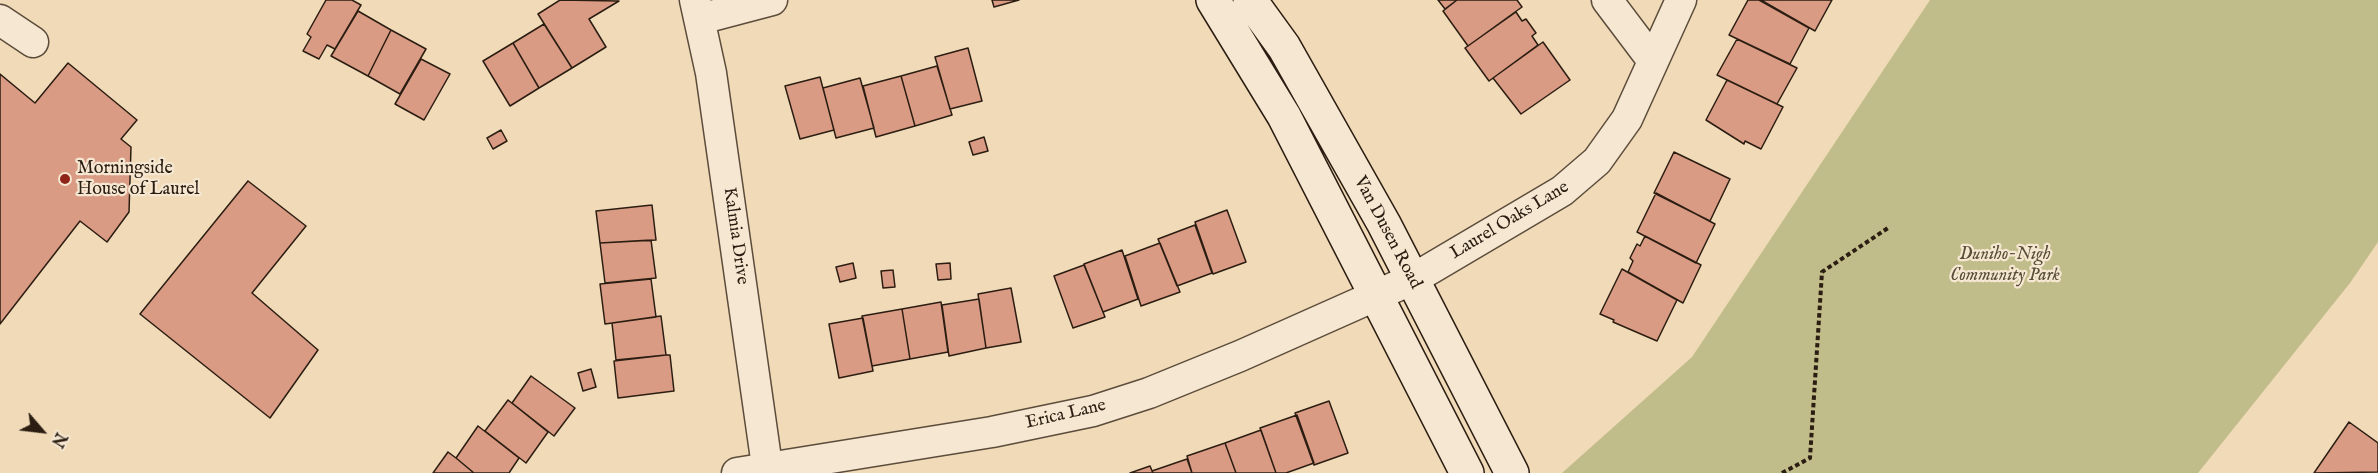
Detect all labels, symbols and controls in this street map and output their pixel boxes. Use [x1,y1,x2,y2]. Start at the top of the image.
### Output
place label: Morningside House of Laurel [77,158,199,201]
marker: Morningside House of Laurel [58,172,72,186]
street label: Van Dusen Road [1348,173,1426,293]
street label: Laurel Oaks Lane [1447,177,1573,265]
street label: Kalmia Drive [717,186,753,286]
park label: Duniho-Nigh Community Park [1950,244,2060,286]
street label: Erica Lane [1024,395,1108,435]
north arrow [12,401,72,461]
text: N [46,429,70,450]

